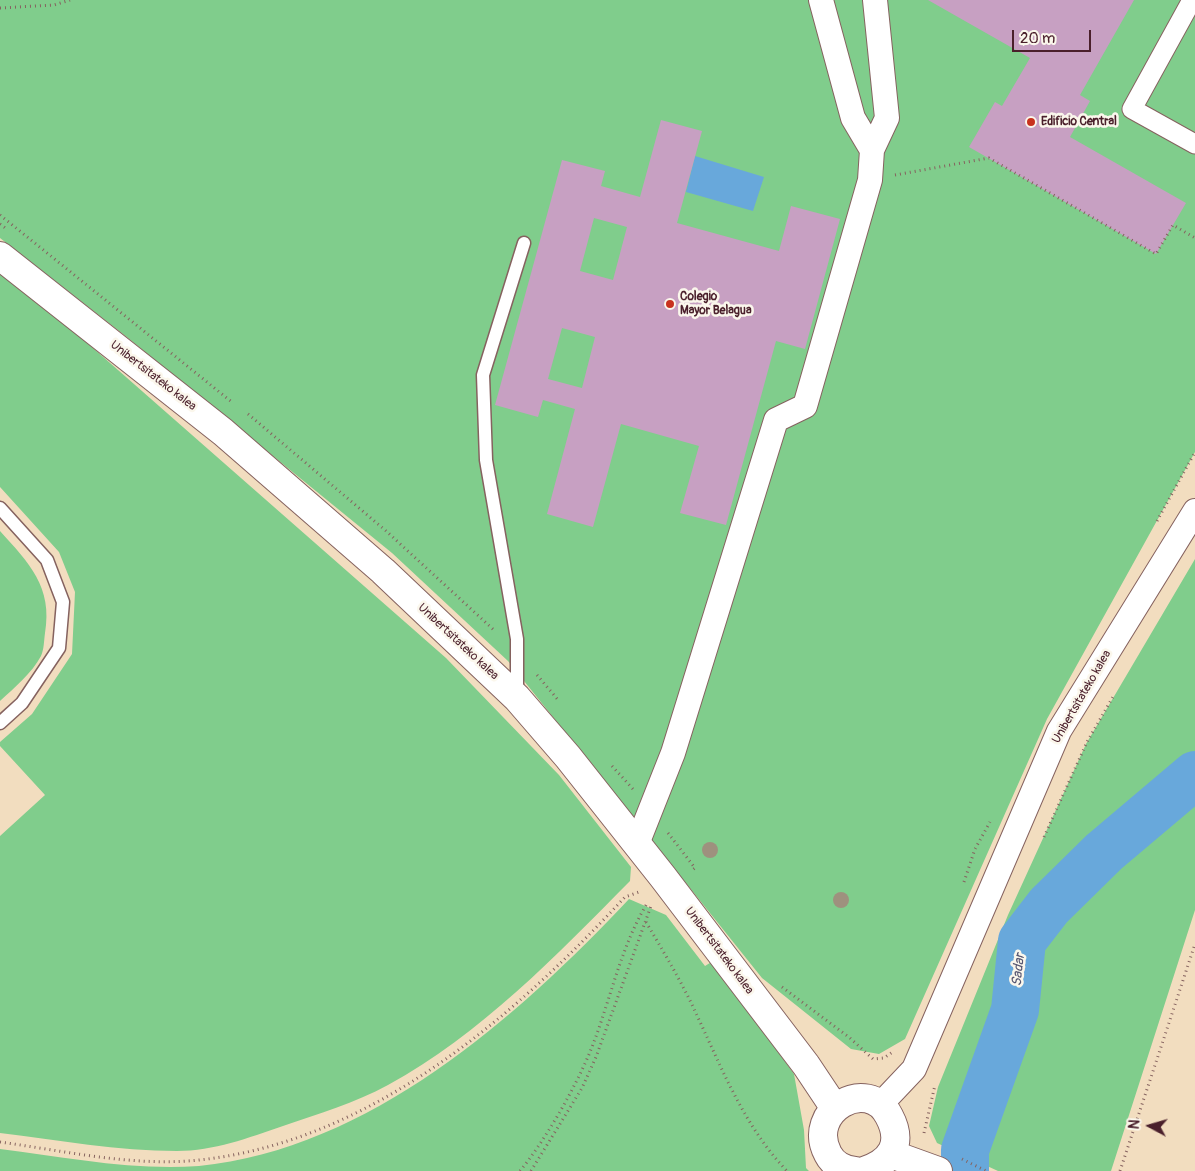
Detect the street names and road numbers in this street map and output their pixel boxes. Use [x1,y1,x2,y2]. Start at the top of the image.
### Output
street label: Unibertsitateko kalea [107,338,199,414]
street label: Unibertsitateko kalea [415,601,501,683]
street label: Unibertsitateko kalea [1049,648,1115,746]
street label: Unibertsitateko kalea [682,905,756,997]

